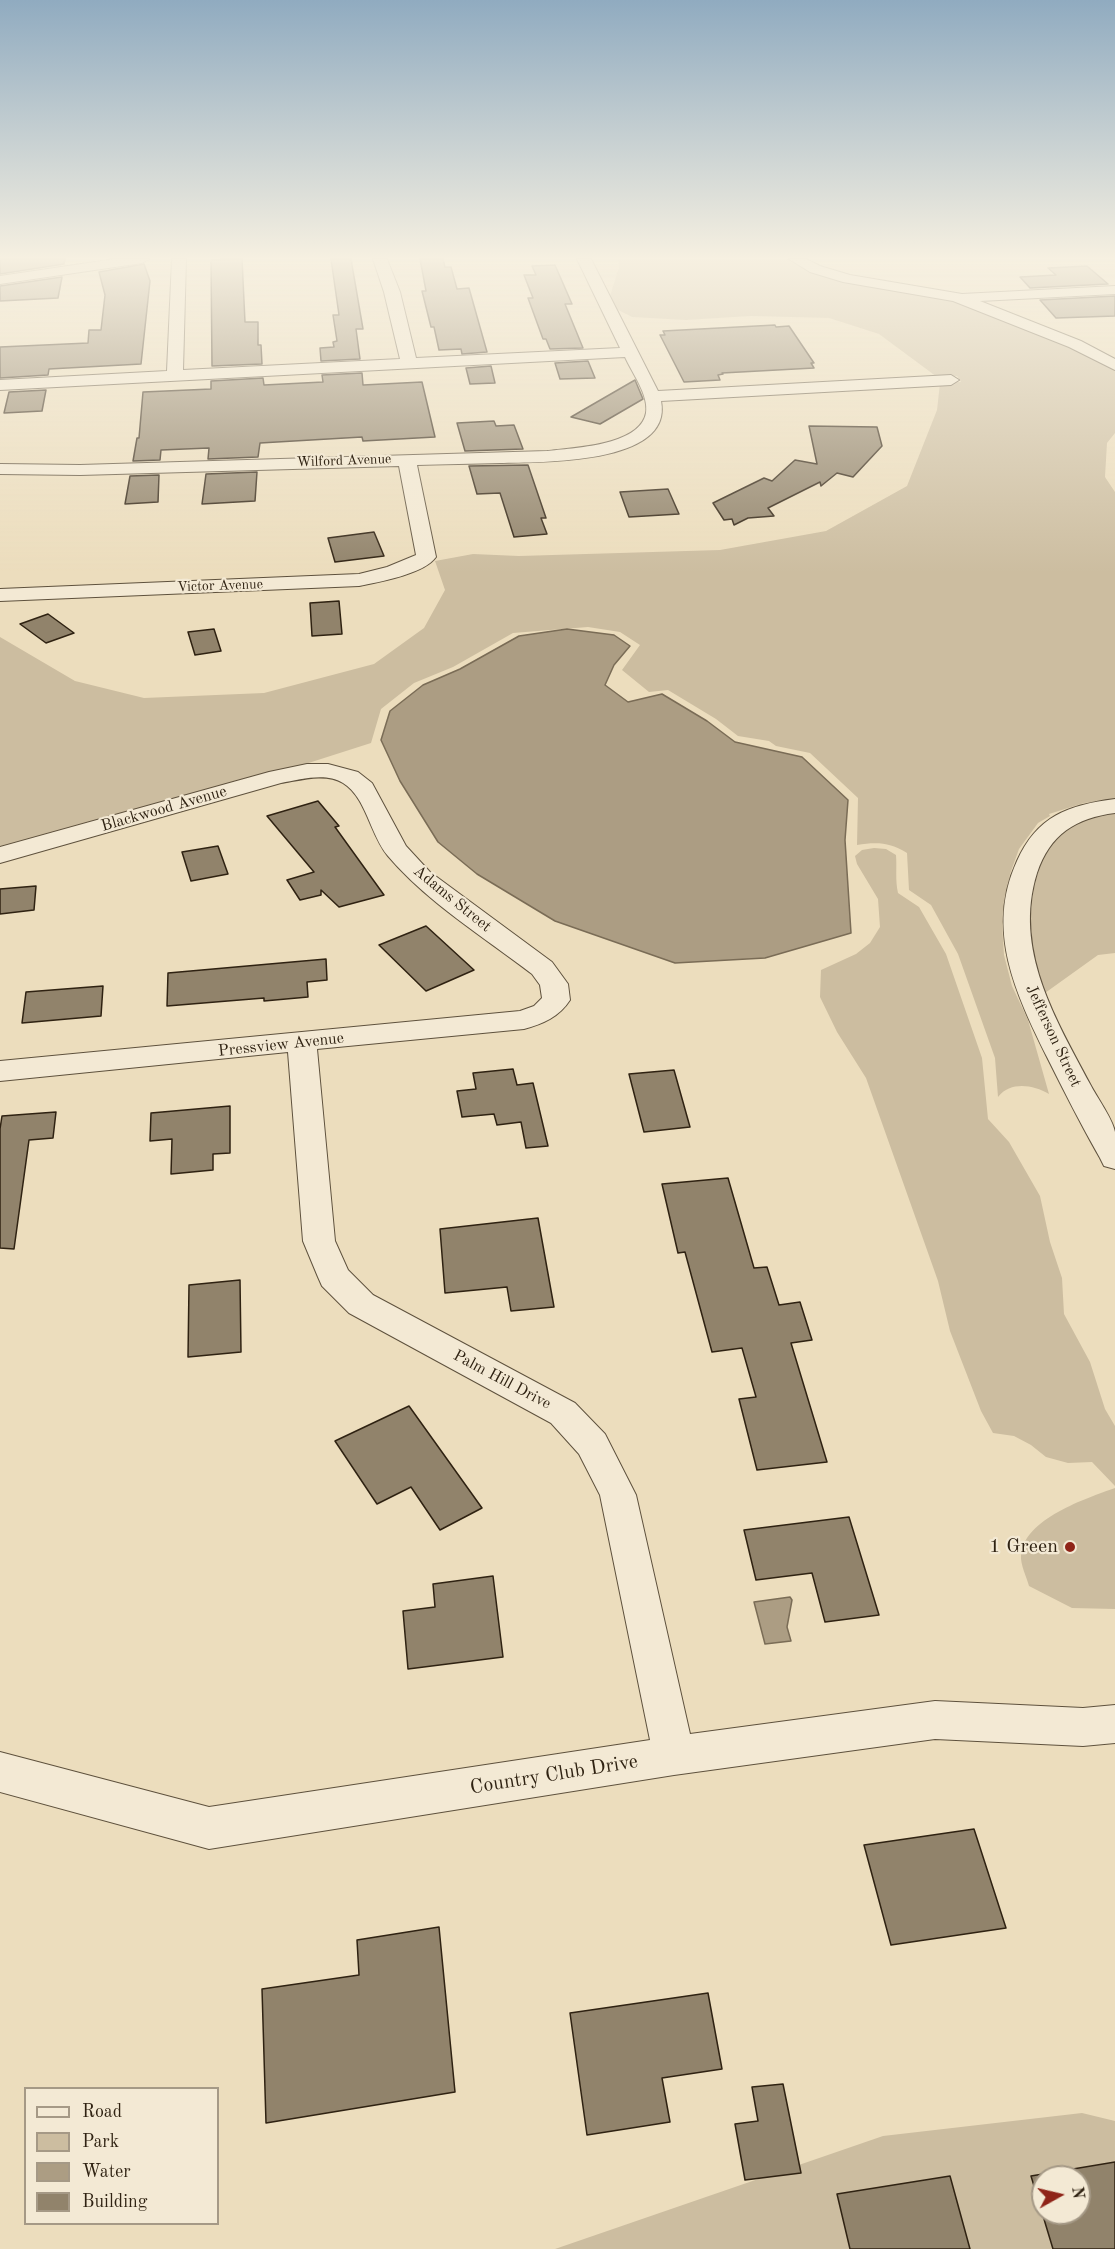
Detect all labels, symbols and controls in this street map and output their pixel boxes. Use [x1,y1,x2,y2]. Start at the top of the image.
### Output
street label: Wilford Avenue [296,451,392,471]
street label: Victor Avenue [177,576,263,596]
street label: Blackwood Avenue [99,782,229,836]
street label: Adams Street [409,862,495,936]
street label: Jefferson Street [1021,982,1085,1090]
street label: Pressview Avenue [217,1029,345,1061]
street label: Palm Hill Drive [450,1346,554,1414]
place label: 1 Green [989,1535,1058,1559]
marker: 1 Green [1063,1540,1077,1554]
street label: Country Club Drive [468,1750,640,1800]
legend [24,2087,219,2225]
text: Road [82,2103,122,2121]
text: Park [82,2133,119,2151]
text: Water [82,2163,131,2181]
north arrow [1031,2165,1091,2225]
text: N [1068,2186,1086,2200]
text: Building [82,2193,147,2211]

